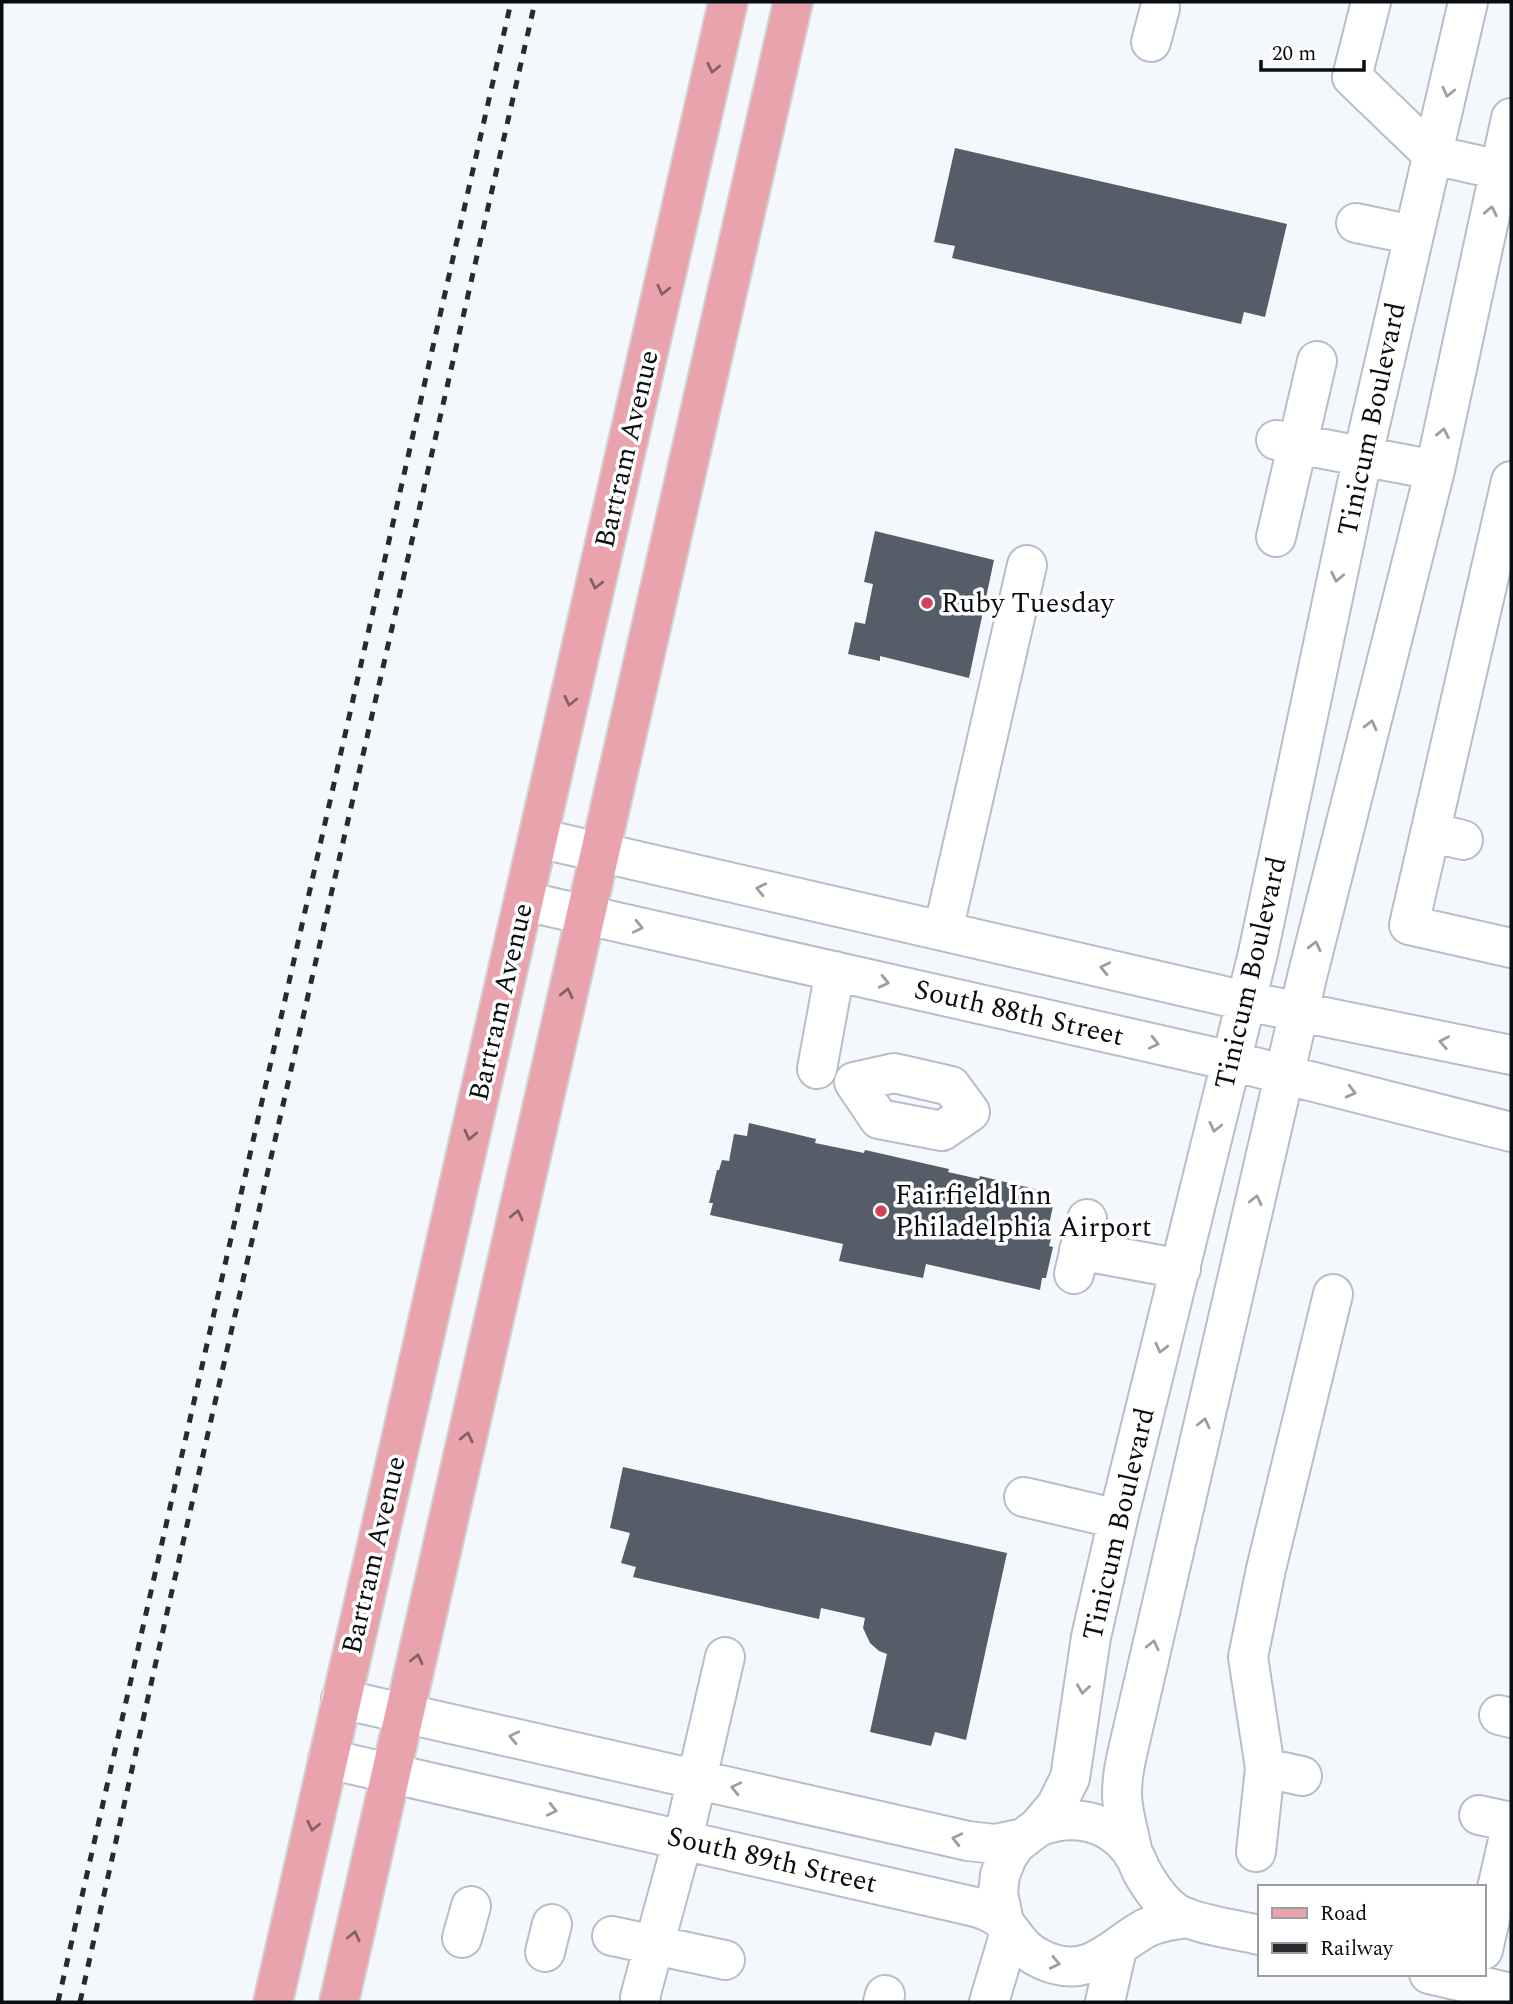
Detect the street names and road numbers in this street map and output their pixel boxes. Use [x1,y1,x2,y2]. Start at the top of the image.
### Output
street label: Tinicum Boulevard [1326,298,1418,540]
street label: Bartram Avenue [583,346,671,552]
street label: Tinicum Boulevard [1203,852,1299,1094]
street label: Bartram Avenue [457,899,545,1105]
street label: South 88th Street [910,968,1128,1058]
street label: Tinicum Boulevard [1071,1403,1167,1645]
street label: Bartram Avenue [330,1452,418,1658]
street label: South 89th Street [663,1815,881,1905]

